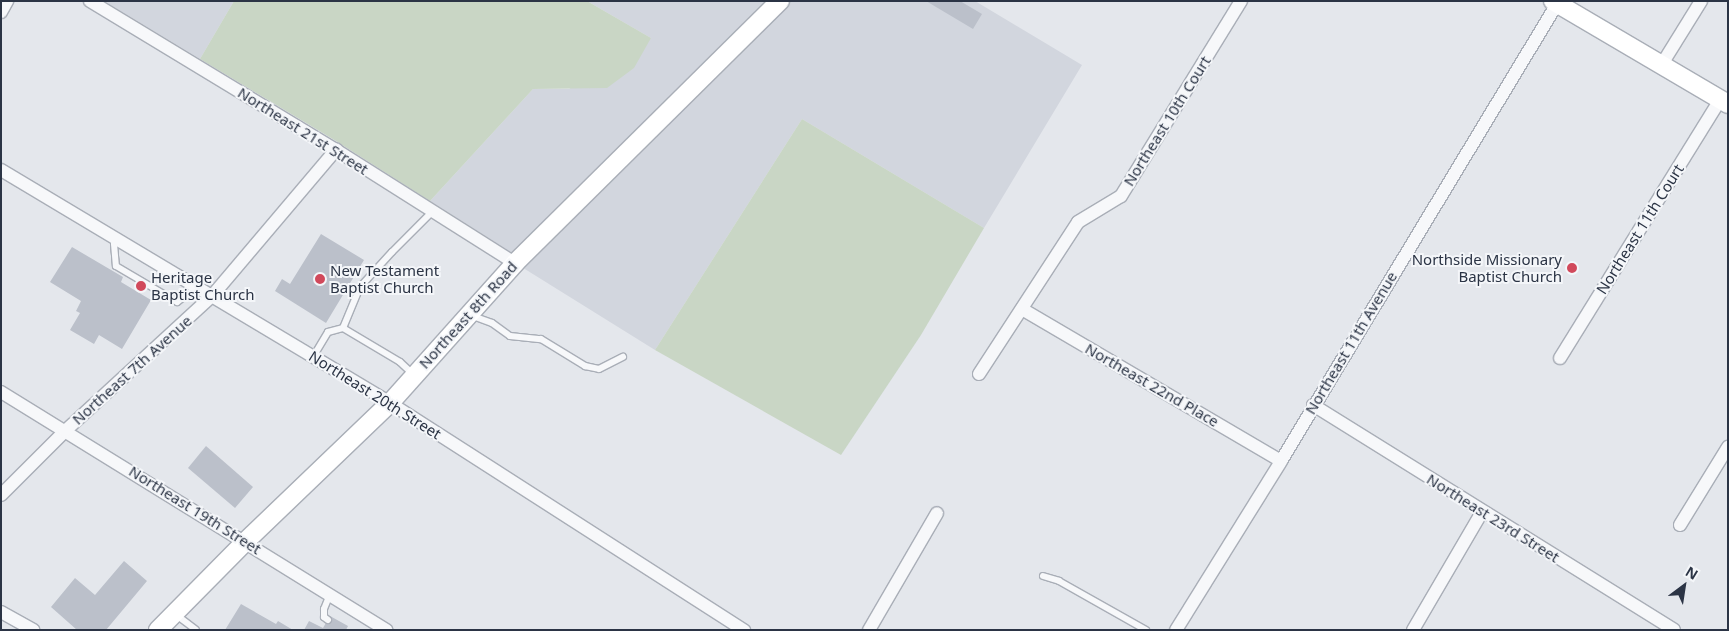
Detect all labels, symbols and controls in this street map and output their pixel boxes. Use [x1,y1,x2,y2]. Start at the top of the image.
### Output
street label: Northeast 10th Court [1120,53,1214,189]
street label: Northeast 21st Street [235,84,371,178]
street label: Northeast 11th Court [1593,161,1687,297]
place label: Northside Missionary Baptist Church [1412,250,1562,285]
street label: Northeast 8th Road [415,258,521,372]
place label: New Testament Baptist Church [330,261,439,296]
marker: Northside Missionary Baptist Church [1566,262,1578,274]
place label: Heritage Baptist Church [151,268,255,303]
street label: Northeast 11th Avenue [1301,268,1401,418]
marker: New Testament Baptist Church [314,273,326,285]
marker: Heritage Baptist Church [135,280,147,292]
street label: Northeast 7th Avenue [69,312,195,428]
street label: Northeast 22nd Place [1082,339,1222,431]
street label: Northeast 20th Street [306,347,444,443]
street label: Northeast 19th Street [126,462,264,558]
street label: Northeast 23rd Street [1423,470,1563,566]
north arrow [1659,561,1709,611]
text: N [1682,562,1702,584]

